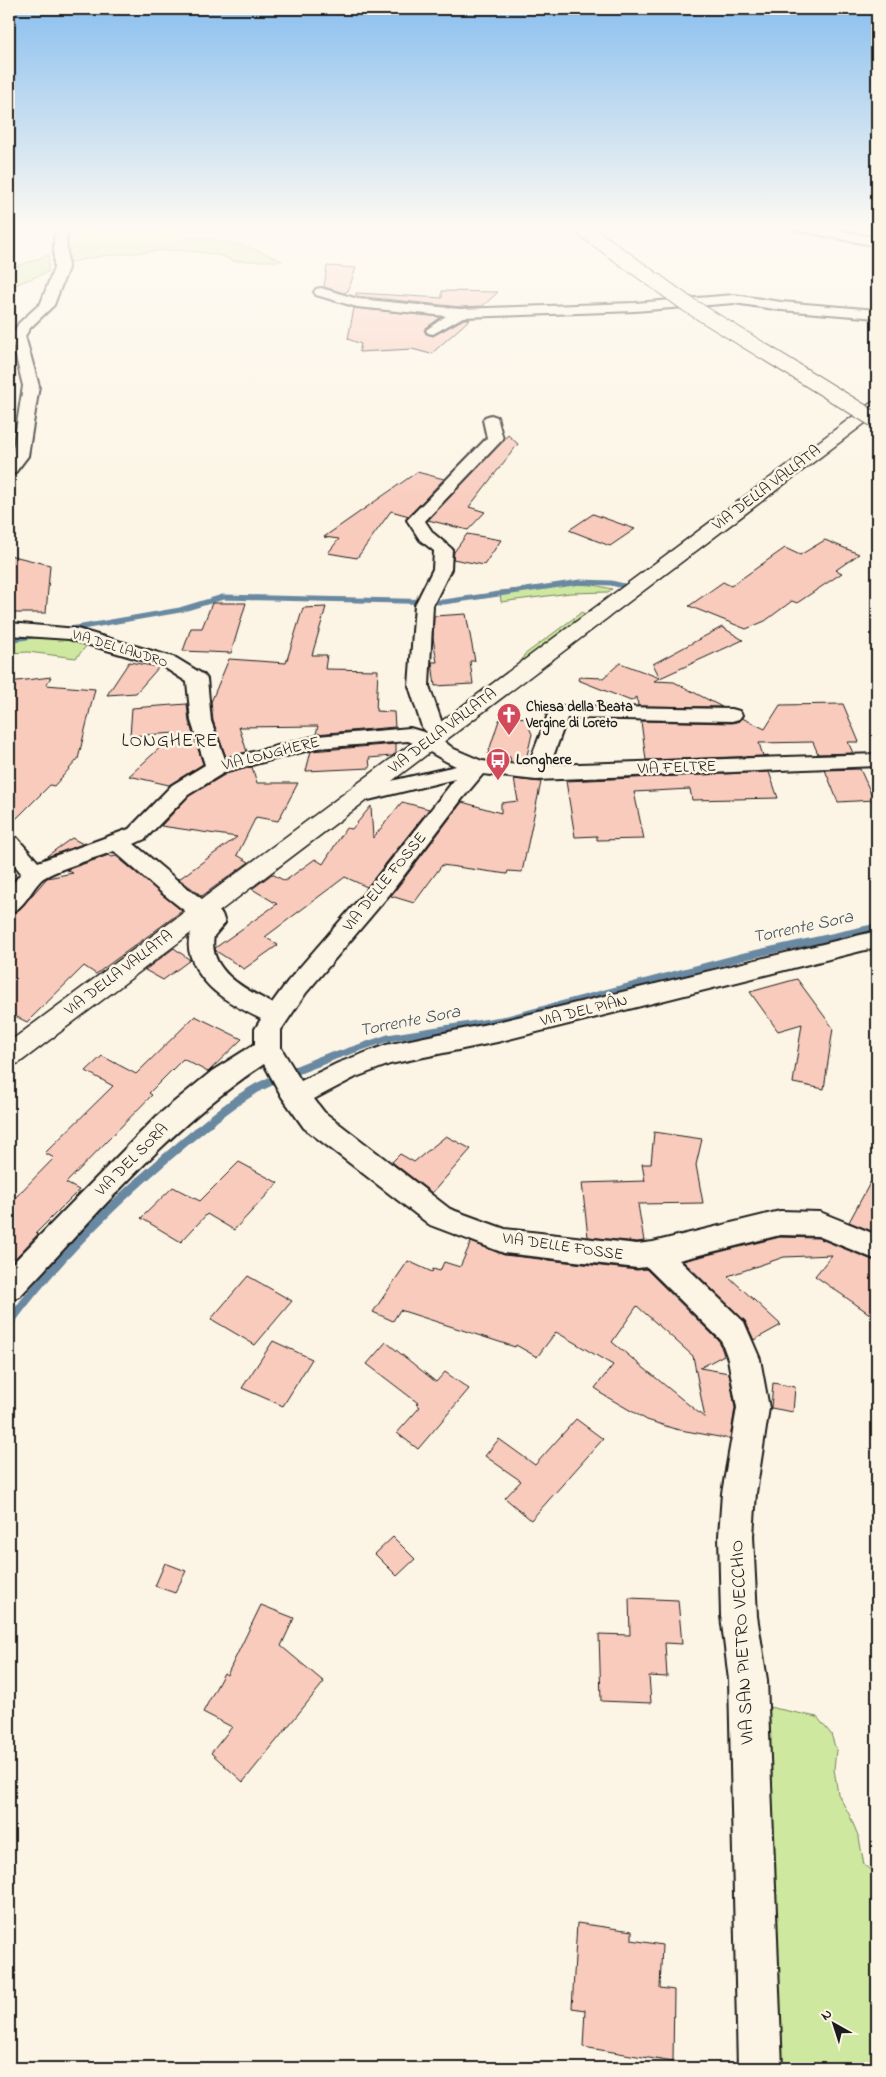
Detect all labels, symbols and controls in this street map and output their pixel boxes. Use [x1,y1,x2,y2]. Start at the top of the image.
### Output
street label: VIA DELLA VALLATA [707,439,826,537]
street label: VIA DEL LANDRO [69,624,171,674]
street label: VIA DELLA VALLATA [383,682,502,780]
place label: Chiesa della Beata Vergine di Loreto [525,697,633,736]
church icon: Chiesa della Beata Vergine di Loreto [496,702,522,736]
district label: LONGHERE [122,728,218,755]
street label: VIA LONGHERE [219,730,322,778]
bus stop icon: Longhere [485,747,511,781]
place label: Longhere [516,748,572,773]
street label: VIA FELTRE [636,755,717,781]
street label: VIA DELLE FOSSE [337,827,433,938]
water label: Torrente Sora [750,905,856,951]
street label: VIA DELLA VALLATA [59,924,178,1022]
street label: VIA DEL PIÀN [537,989,630,1034]
water label: Torrente Sora [358,999,463,1044]
street label: VIA DEL SORA [89,1118,174,1203]
street label: VIA DELLE FOSSE [500,1226,625,1267]
street label: VIA SAN PIETRO VECCHIO [724,1539,762,1746]
north arrow [808,2000,858,2050]
text: N [816,2004,837,2026]

